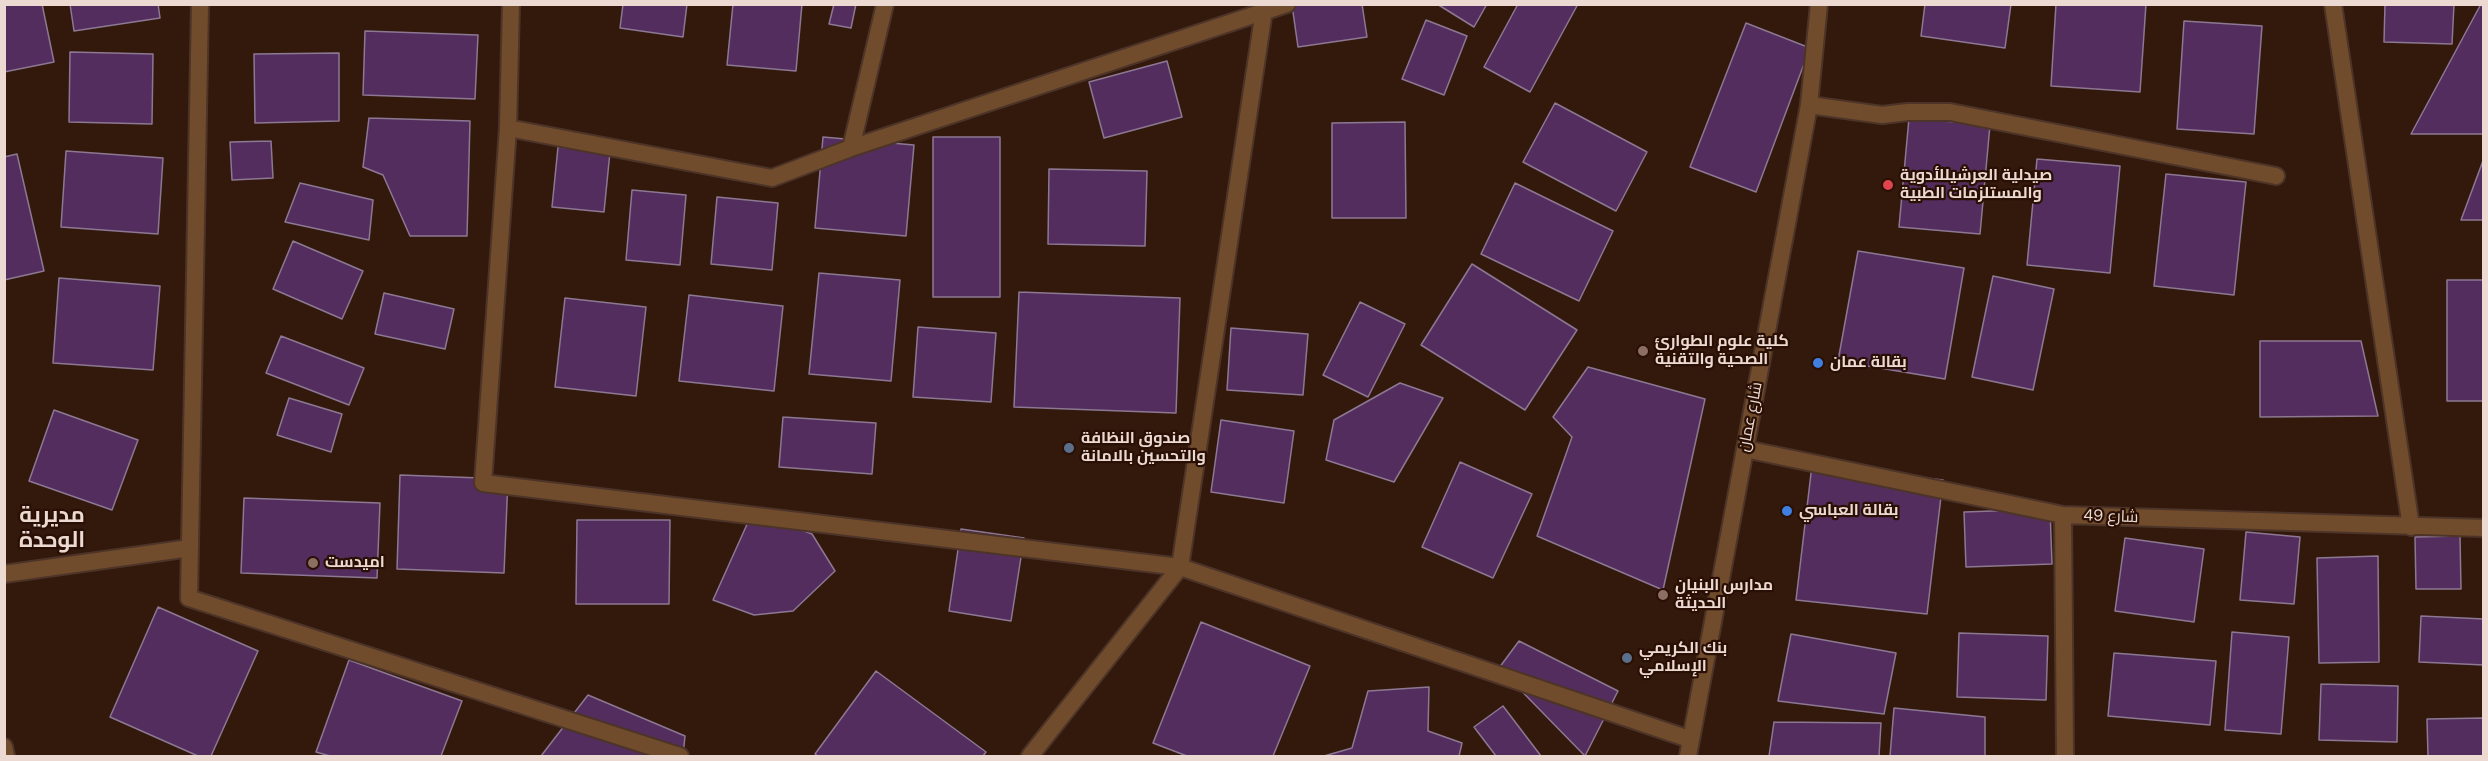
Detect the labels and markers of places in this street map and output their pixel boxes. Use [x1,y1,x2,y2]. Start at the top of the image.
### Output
place label: صيدلية العرشيللأدوية والمستلزمات الطبية [1900,166,2052,204]
marker: صيدلية العرشيللأدوية والمستلزمات الطبية [1881,178,1895,192]
place label: كلية علوم الطوارئ الصحية والتقنية [1655,332,1789,370]
marker: كلية علوم الطوارئ الصحية والتقنية [1636,344,1650,358]
place label: بقالة عمان [1830,353,1907,373]
marker: بقالة عمان [1811,356,1825,370]
place label: صندوق النظافة والتحسين بالامانة [1081,429,1206,467]
marker: صندوق النظافة والتحسين بالامانة [1062,441,1076,455]
place label: بقالة العباسي [1799,501,1899,521]
marker: بقالة العباسي [1780,504,1794,518]
place label: اميدست [325,553,385,573]
marker: اميدست [306,556,320,570]
place label: مدارس البنيان الحديثة [1675,576,1773,614]
marker: مدارس البنيان الحديثة [1656,588,1670,602]
place label: بنك الكريمي الإسلامي [1639,639,1727,677]
marker: بنك الكريمي الإسلامي [1620,651,1634,665]

